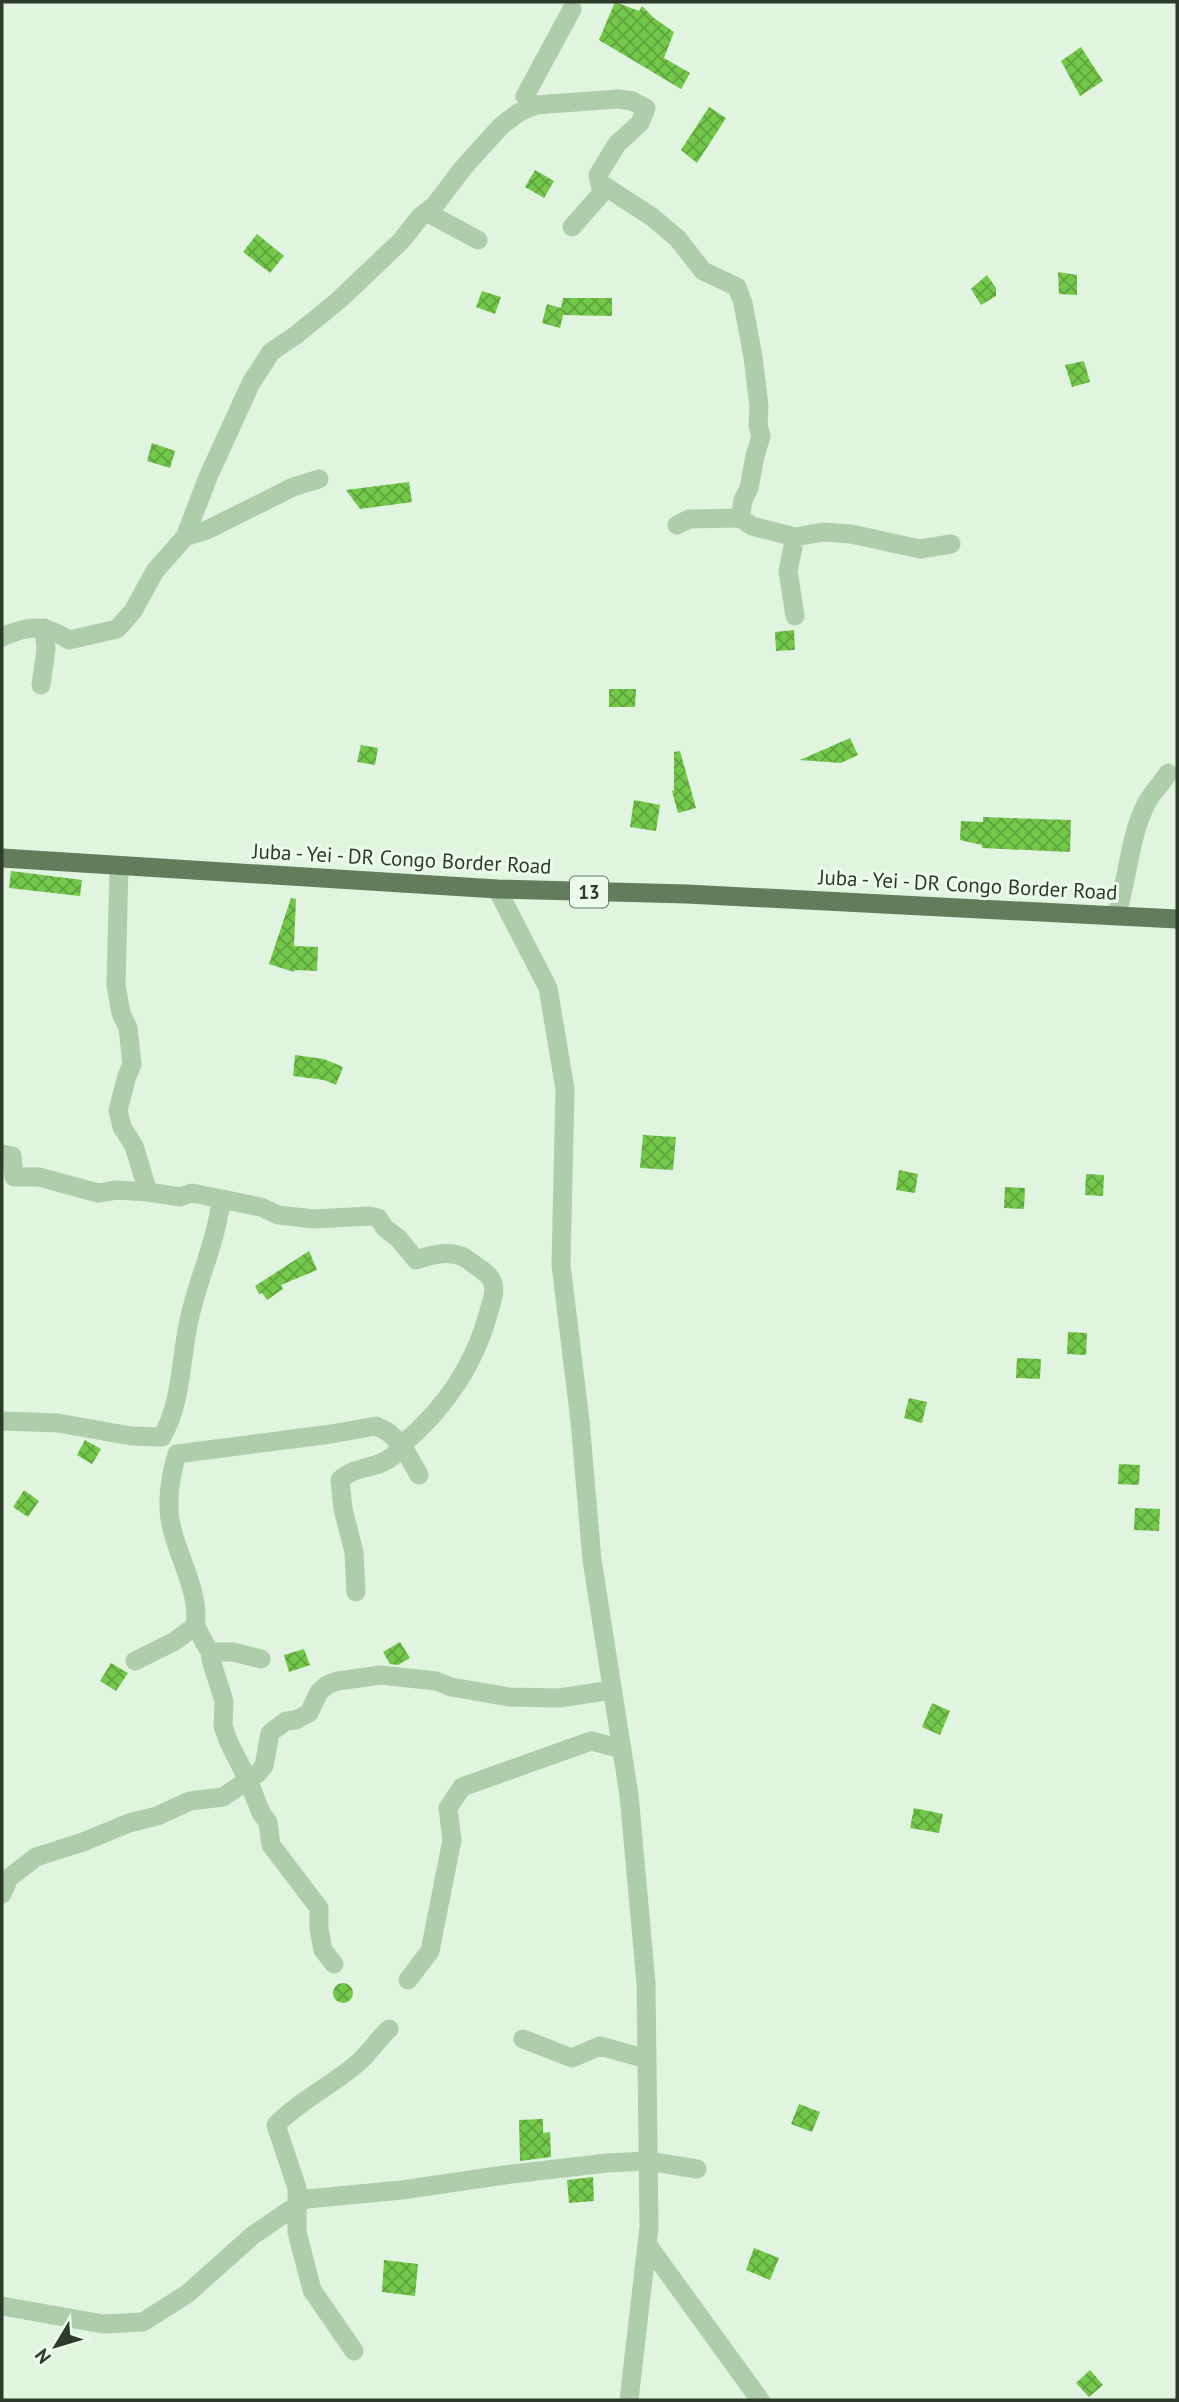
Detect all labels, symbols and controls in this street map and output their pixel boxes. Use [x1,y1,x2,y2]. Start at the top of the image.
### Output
street label: Juba - Yei - DR Congo Border Road [251,837,552,880]
street label: Juba - Yei - DR Congo Border Road [817,863,1118,906]
road number: 13 [570,876,608,908]
north arrow [21,2311,91,2381]
text: N [29,2344,56,2369]

